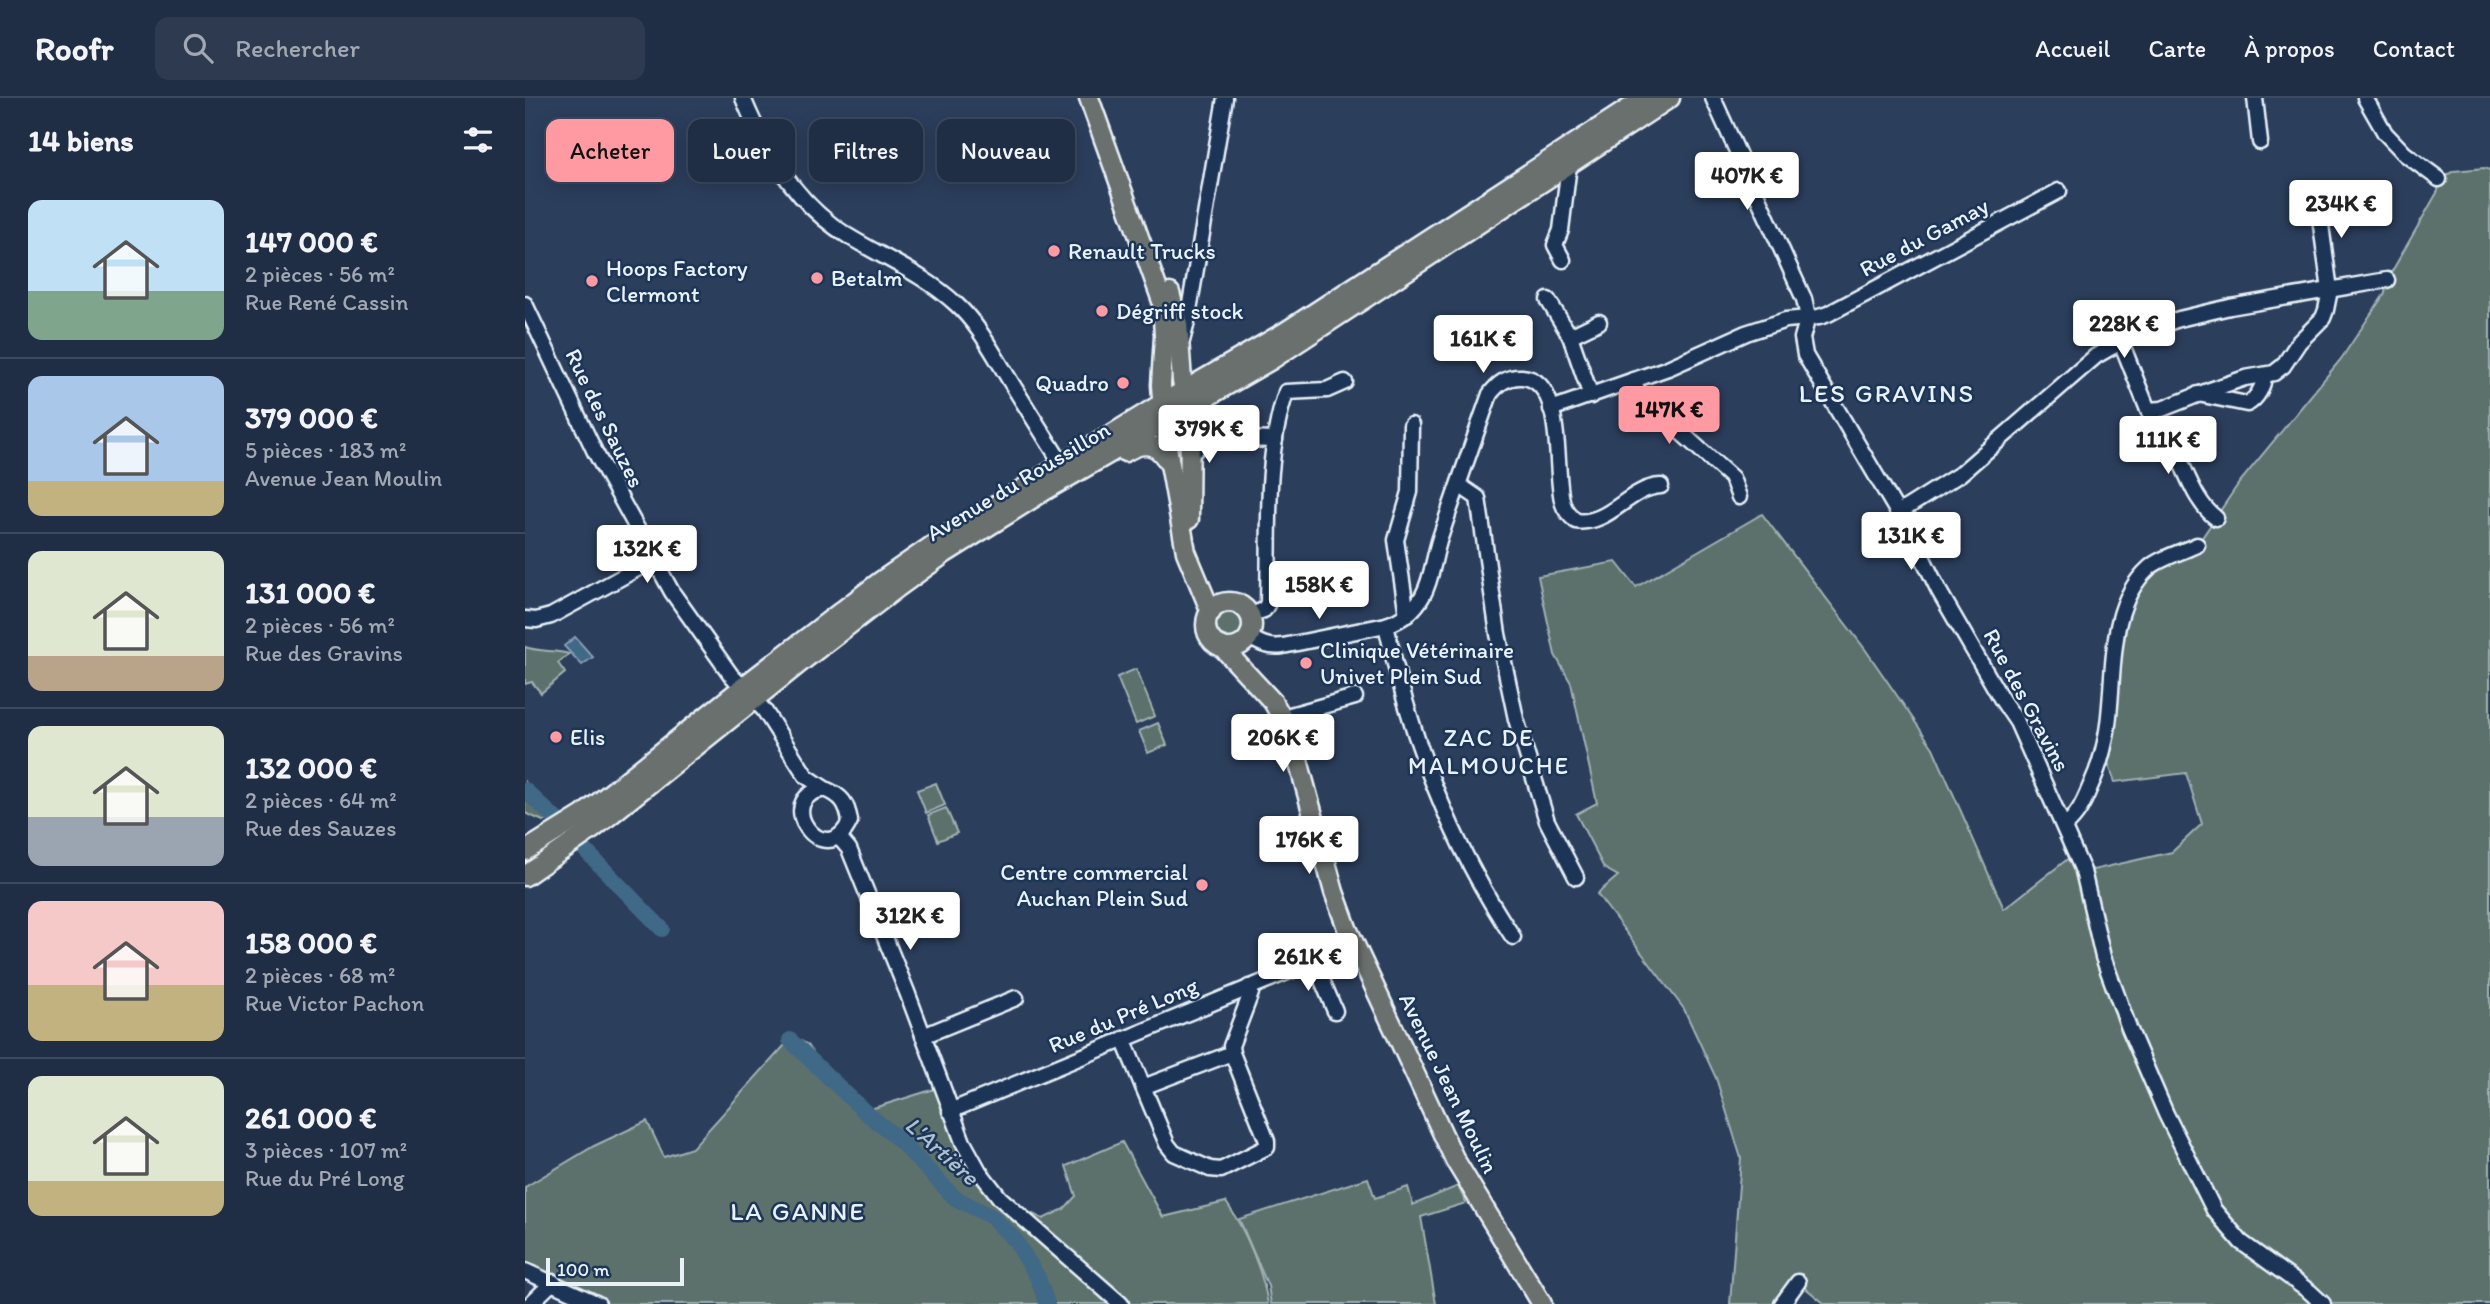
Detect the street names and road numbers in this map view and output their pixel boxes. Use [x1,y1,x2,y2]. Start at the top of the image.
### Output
street label: Rue du Gamay [1855,191,1993,283]
street label: Rue des Sauzes [559,344,651,492]
street label: Avenue du Roussillon [921,415,1115,547]
street label: Rue des Gravins [1978,624,2076,776]
street label: Rue du Pré Long [1044,971,1202,1059]
street label: Avenue Jean Moulin [1393,988,1505,1178]

